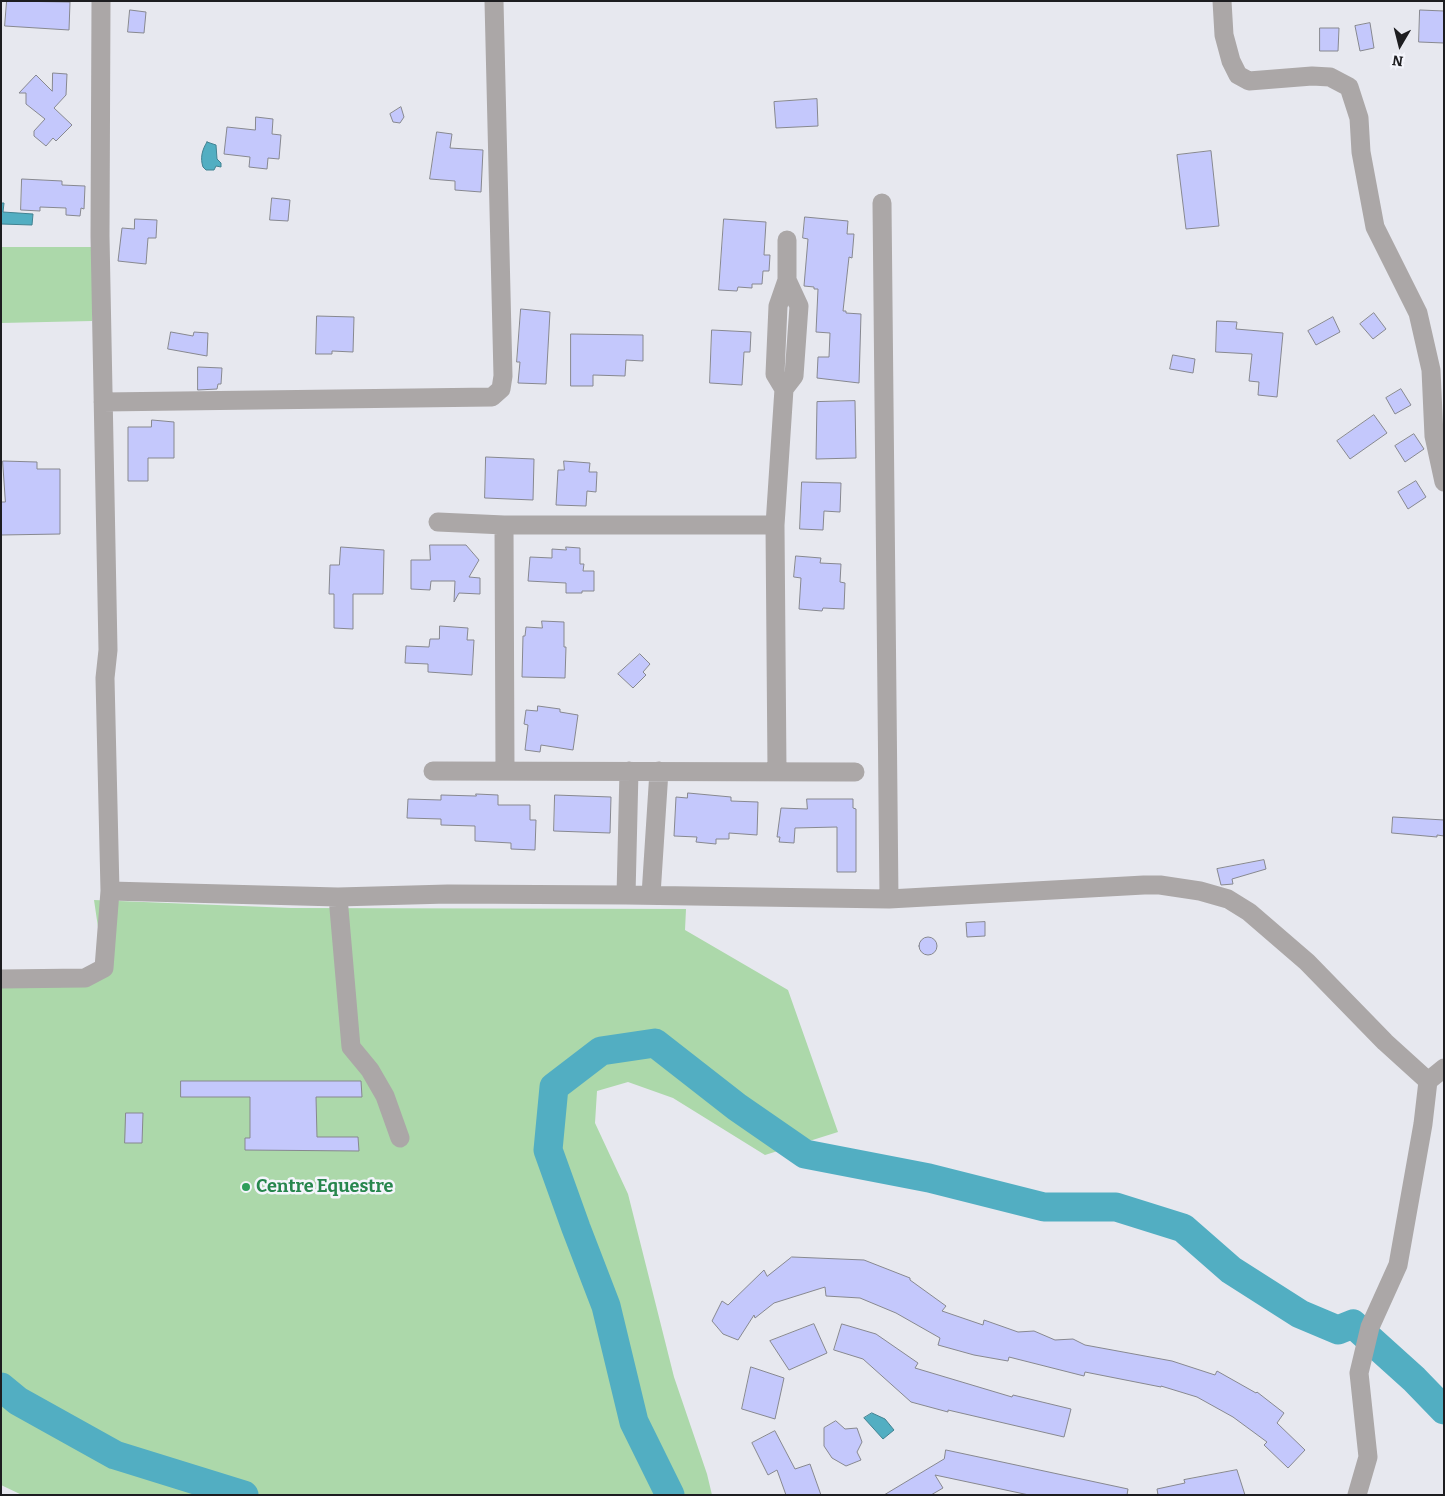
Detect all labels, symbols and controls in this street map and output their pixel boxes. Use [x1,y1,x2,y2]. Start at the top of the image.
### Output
north arrow [1375,20,1425,70]
text: N [1391,51,1404,70]
place label: Centre Equestre [256,1176,393,1198]
marker: Centre Equestre [240,1181,252,1193]

